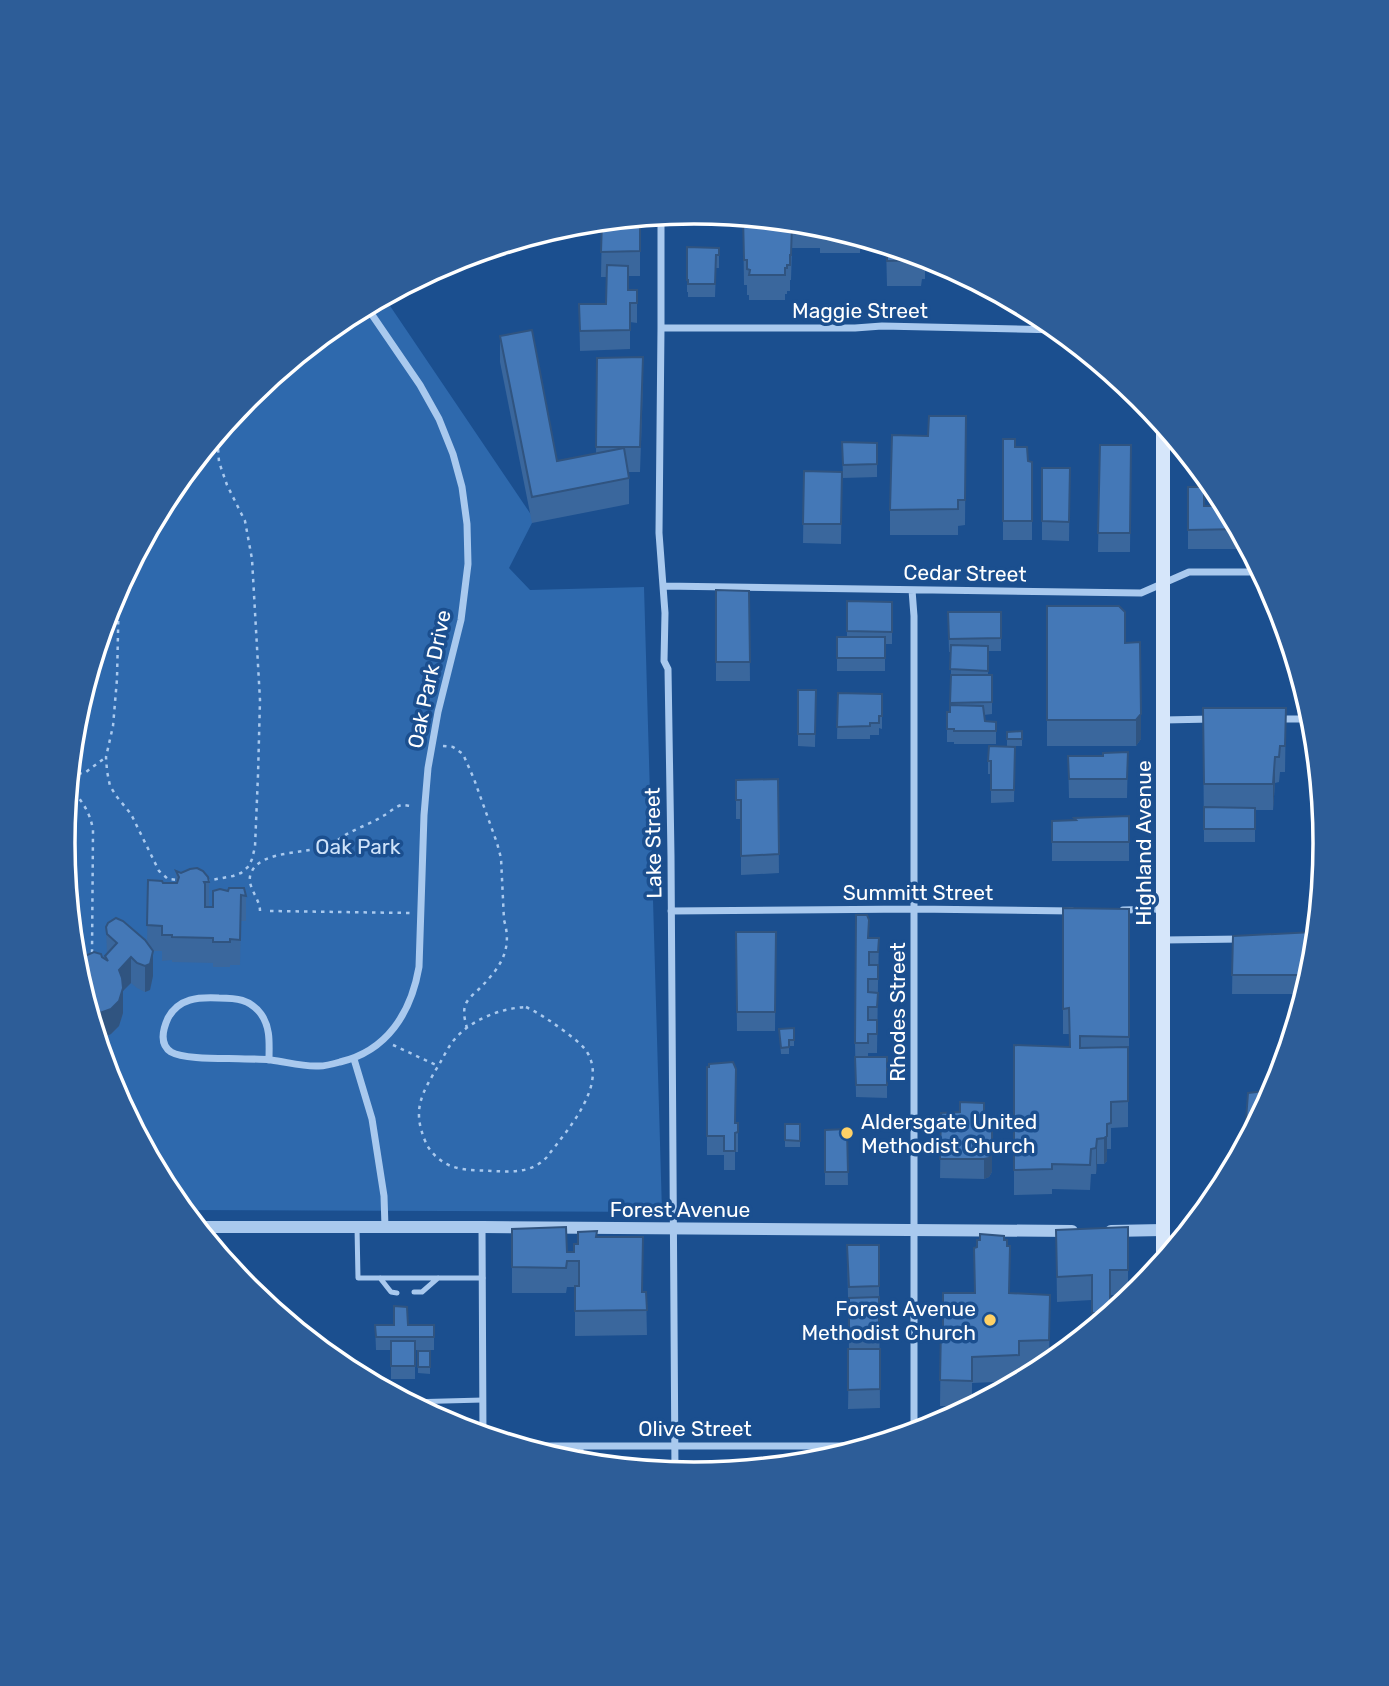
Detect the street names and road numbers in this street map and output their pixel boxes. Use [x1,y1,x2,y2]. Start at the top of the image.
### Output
street label: Maggie Street [792,298,928,323]
street label: Cedar Street [903,559,1027,587]
street label: Oak Park Drive [402,608,456,750]
street label: Highland Avenue [1131,760,1156,926]
street label: Lake Street [640,787,666,899]
street label: Summitt Street [843,880,993,905]
street label: Rhodes Street [885,942,910,1082]
street label: Forest Avenue [610,1197,750,1222]
street label: Olive Street [638,1416,752,1441]

